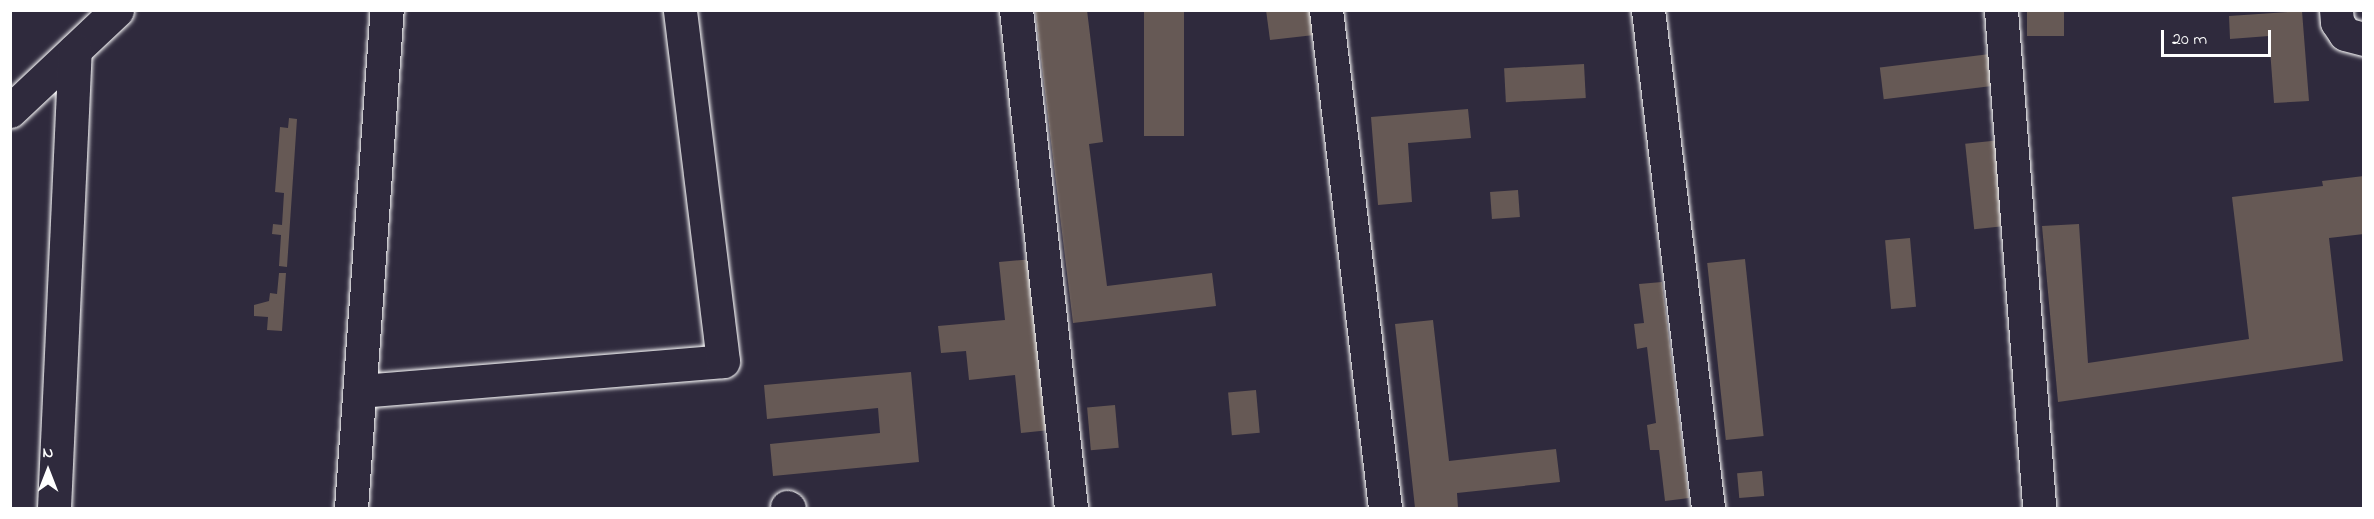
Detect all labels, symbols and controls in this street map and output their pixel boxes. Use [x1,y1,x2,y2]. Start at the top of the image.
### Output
scale bar [2164,18,2274,56]
text: 20 m [2172,27,2207,53]
north arrow [18,441,78,501]
text: N [43,441,53,465]

